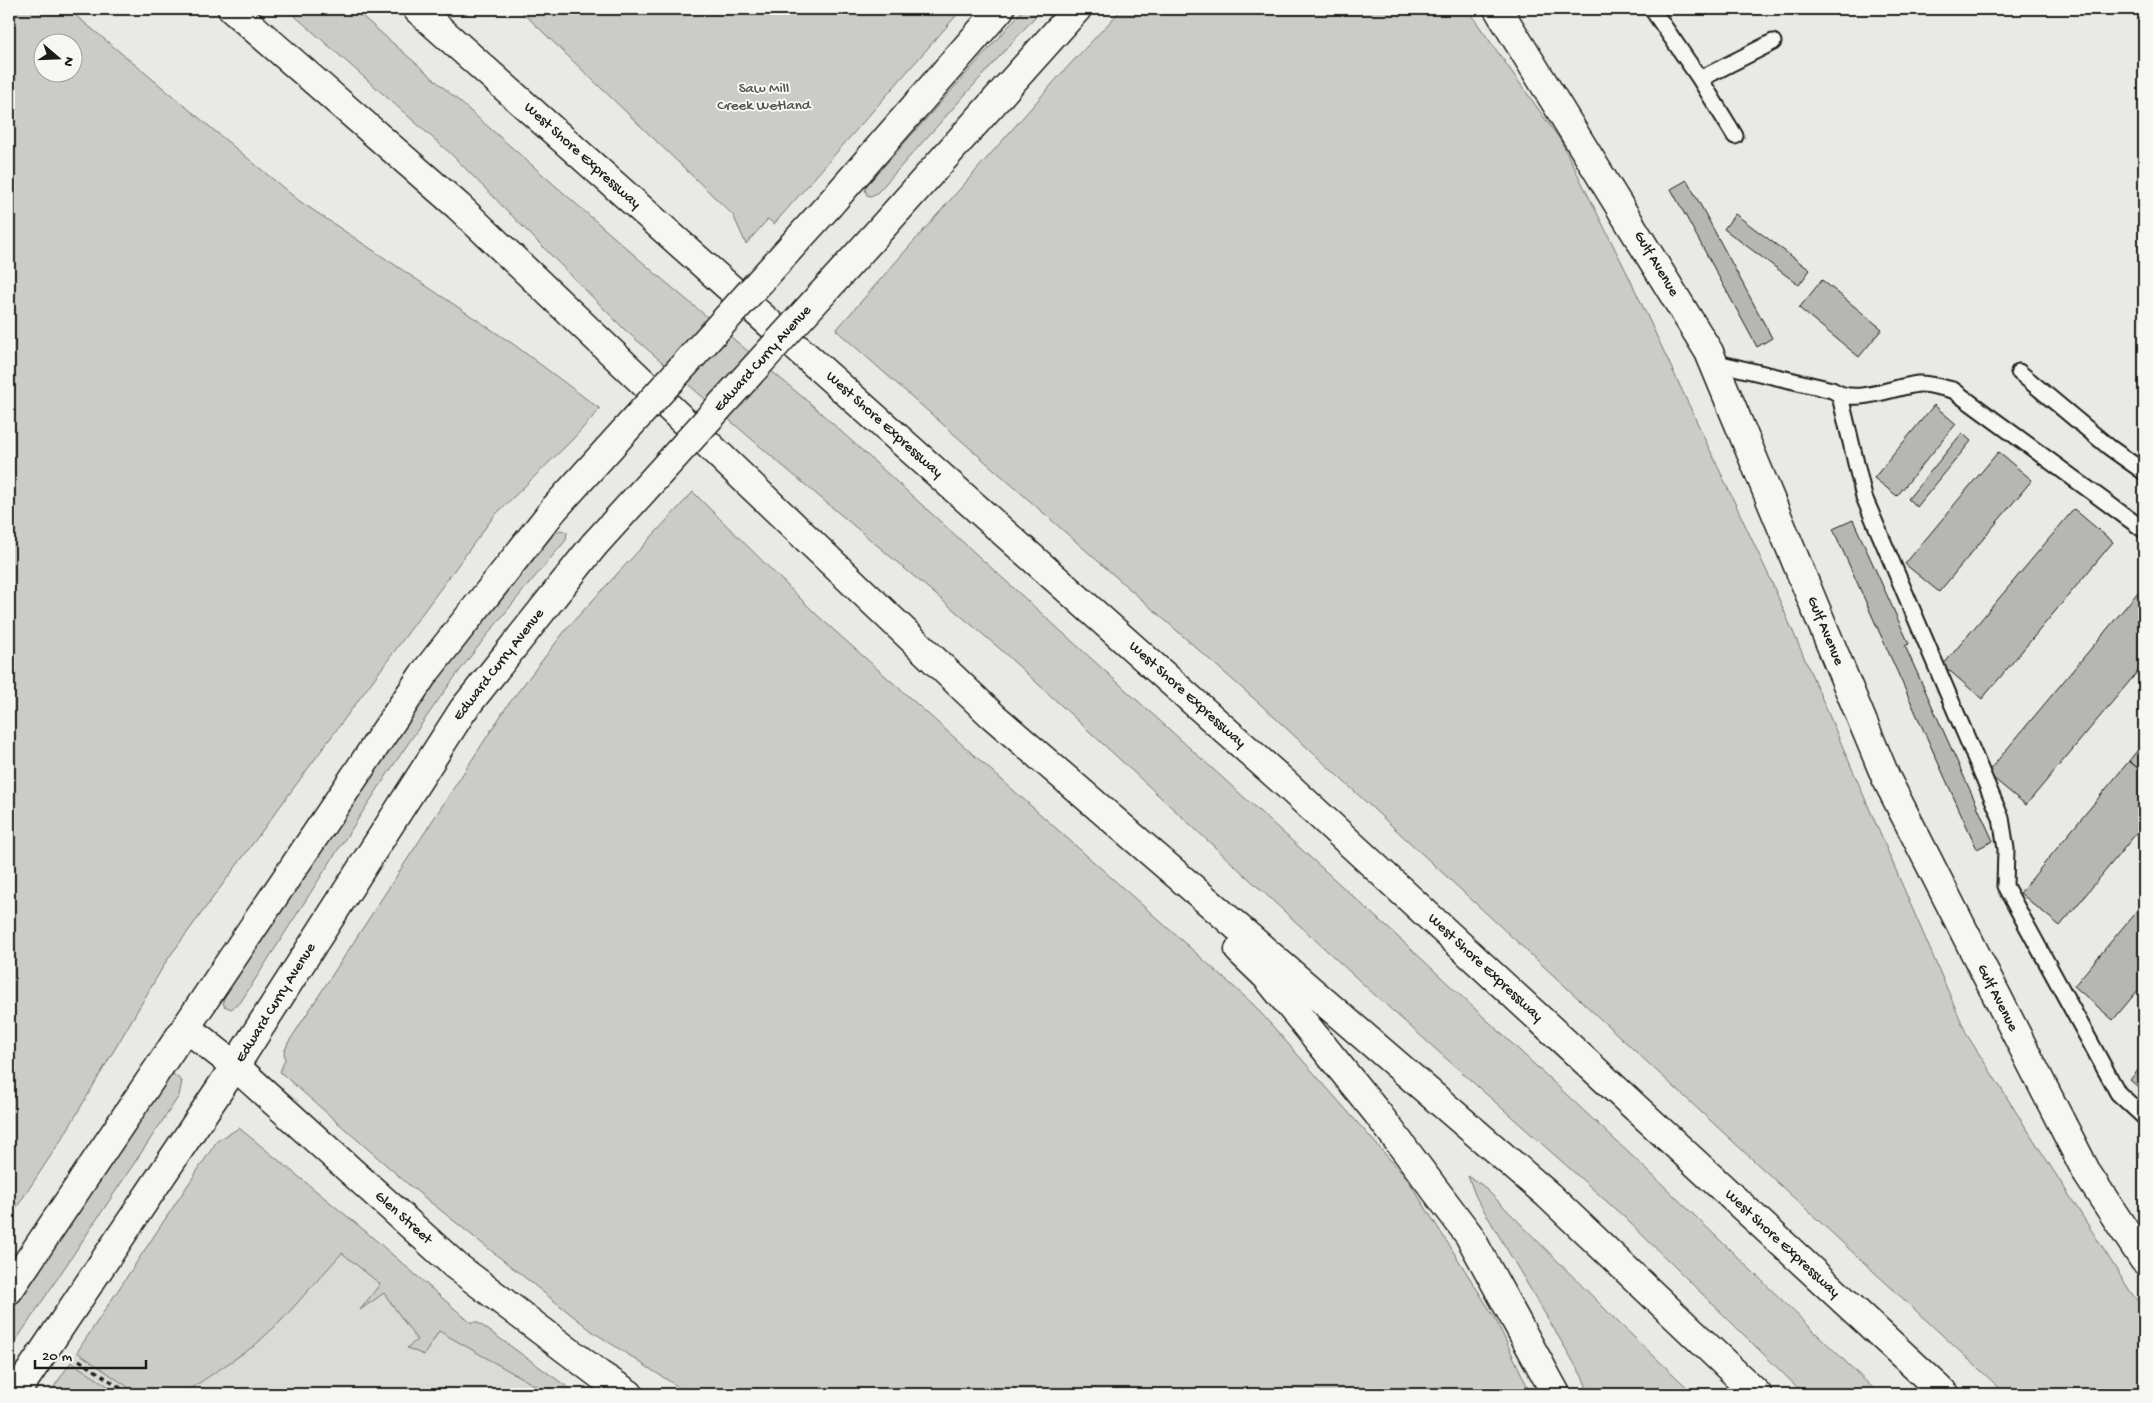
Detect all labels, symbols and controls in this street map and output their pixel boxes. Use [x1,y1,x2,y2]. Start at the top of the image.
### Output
north arrow [32,32,82,82]
text: N [58,54,77,69]
park label: Saw Mill Creek Wetland [717,80,812,115]
street label: West Shore Expressway [520,99,645,214]
street label: Gulf Avenue [1629,228,1683,300]
street label: Edward Curry Avenue [710,302,816,416]
street label: West Shore Expressway [822,368,947,483]
street label: Gulf Avenue [1802,594,1848,668]
street label: Edward Curry Avenue [450,605,549,725]
street label: West Shore Expressway [1125,638,1250,753]
street label: West Shore Expressway [1424,910,1547,1027]
street label: Edward Curry Avenue [232,940,320,1066]
street label: Gulf Avenue [1972,961,2022,1035]
street label: West Shore Expressway [1721,1186,1844,1303]
street label: Glen Street [371,1187,437,1250]
scale bar [35,1338,146,1370]
text: 20 m [42,1348,72,1366]

